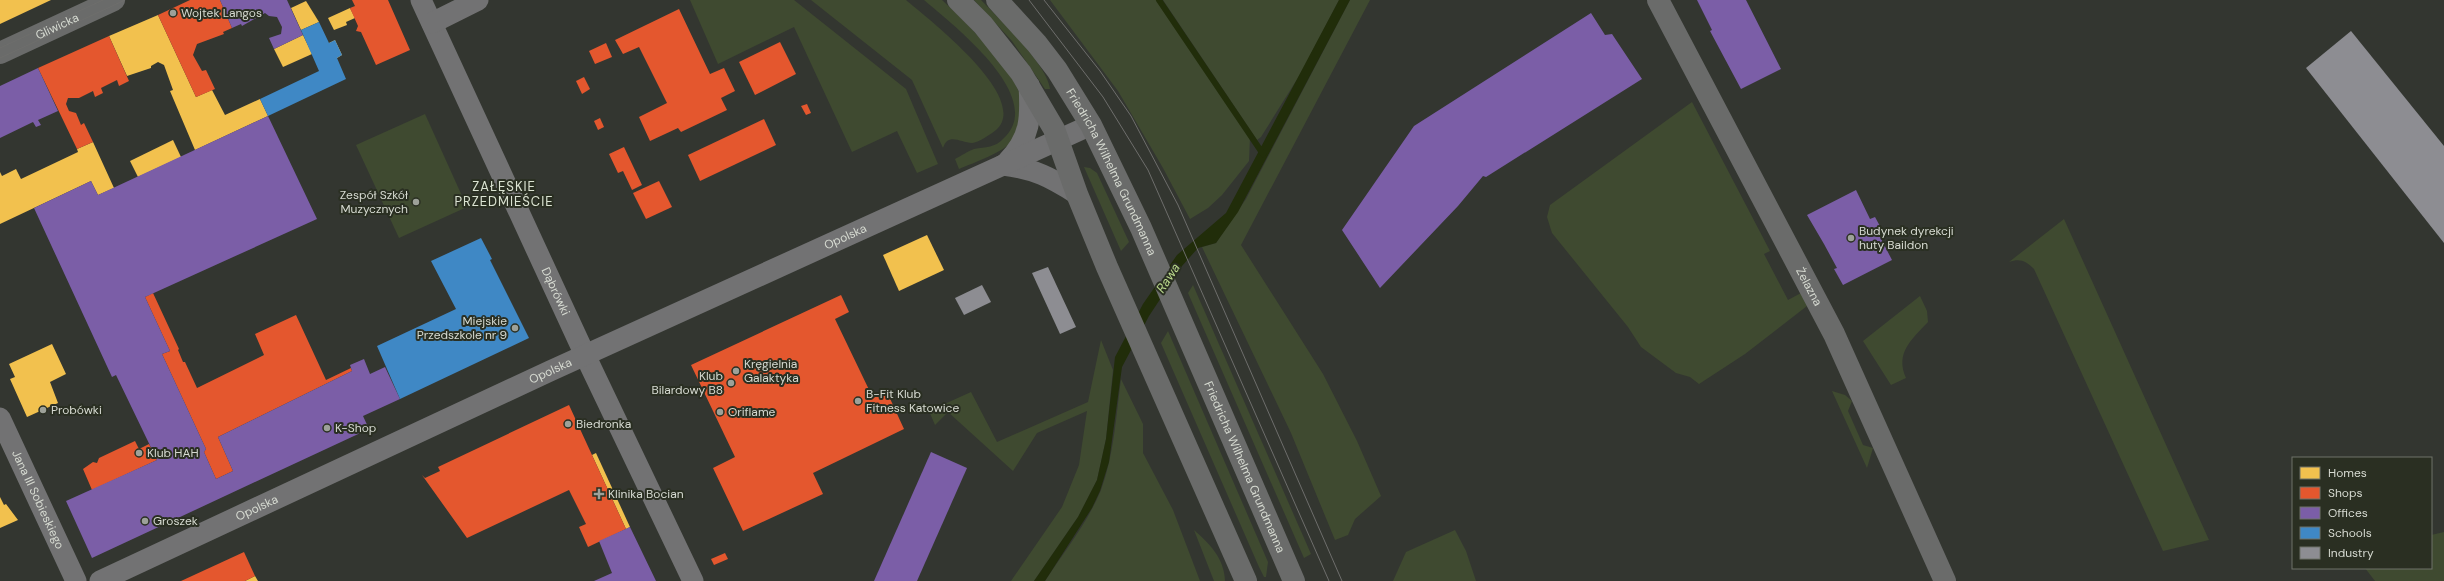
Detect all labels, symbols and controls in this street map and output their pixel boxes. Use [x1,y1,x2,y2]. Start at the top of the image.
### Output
place label: Wojtek Langos [181,5,262,21]
marker: Wojtek Langos [168,8,178,18]
street label: Gliwicka [33,9,81,43]
street label: Friedricha Wilhelma Grundmanna [1062,85,1160,258]
district label: ZAŁĘSKIE PRZEDMIEŚCIE [454,178,554,210]
place label: Zespół Szkół Muzycznych [340,187,408,217]
marker: Zespół Szkół Muzycznych [411,197,421,207]
street label: Opolska [821,220,869,253]
place label: Budynek dyrekcji huty Baildon [1859,223,1954,253]
marker: Budynek dyrekcji huty Baildon [1846,233,1856,243]
water label: Rawa [1152,260,1184,296]
street label: Dąbrówki [538,265,574,318]
street label: Żelazna [1792,265,1826,309]
place label: Miejskie Przedszkole nr 9 [417,313,507,343]
marker: Miejskie Przedszkole nr 9 [510,323,520,333]
street label: Opolska [527,354,574,388]
place label: Kręgielnia Galaktyka [744,356,799,386]
marker: Kręgielnia Galaktyka [731,366,741,376]
place label: Klub Bilardowy B8 [652,368,723,398]
marker: Klub Bilardowy B8 [726,378,736,388]
street label: Friedricha Wilhelma Grundmanna [1200,379,1289,555]
place label: B-Fit Klub Fitness Katowice [866,386,959,416]
marker: B-Fit Klub Fitness Katowice [853,396,863,406]
place label: Probówki [51,402,102,418]
place label: Oriflame [728,404,776,420]
marker: Probówki [38,405,48,415]
marker: Oriflame [715,407,725,417]
place label: Biedronka [576,416,631,432]
marker: Biedronka [563,419,573,429]
place label: K-Shop [335,420,376,436]
marker: K-Shop [322,423,332,433]
place label: Klub HAH [147,445,199,461]
street label: Jana III Sobieskiego [8,447,68,552]
marker: Klub HAH [134,448,144,458]
legend [2292,457,2432,569]
text: Homes [2328,465,2367,481]
text: Shops [2328,485,2363,501]
place label: Klinika Bocian [608,486,684,502]
marker: Klinika Bocian [593,488,605,500]
street label: Opolska [233,491,281,525]
text: Offices [2328,505,2368,521]
place label: Groszek [153,513,198,529]
marker: Groszek [140,516,150,526]
text: Schools [2328,525,2372,541]
text: Industry [2328,545,2374,561]

